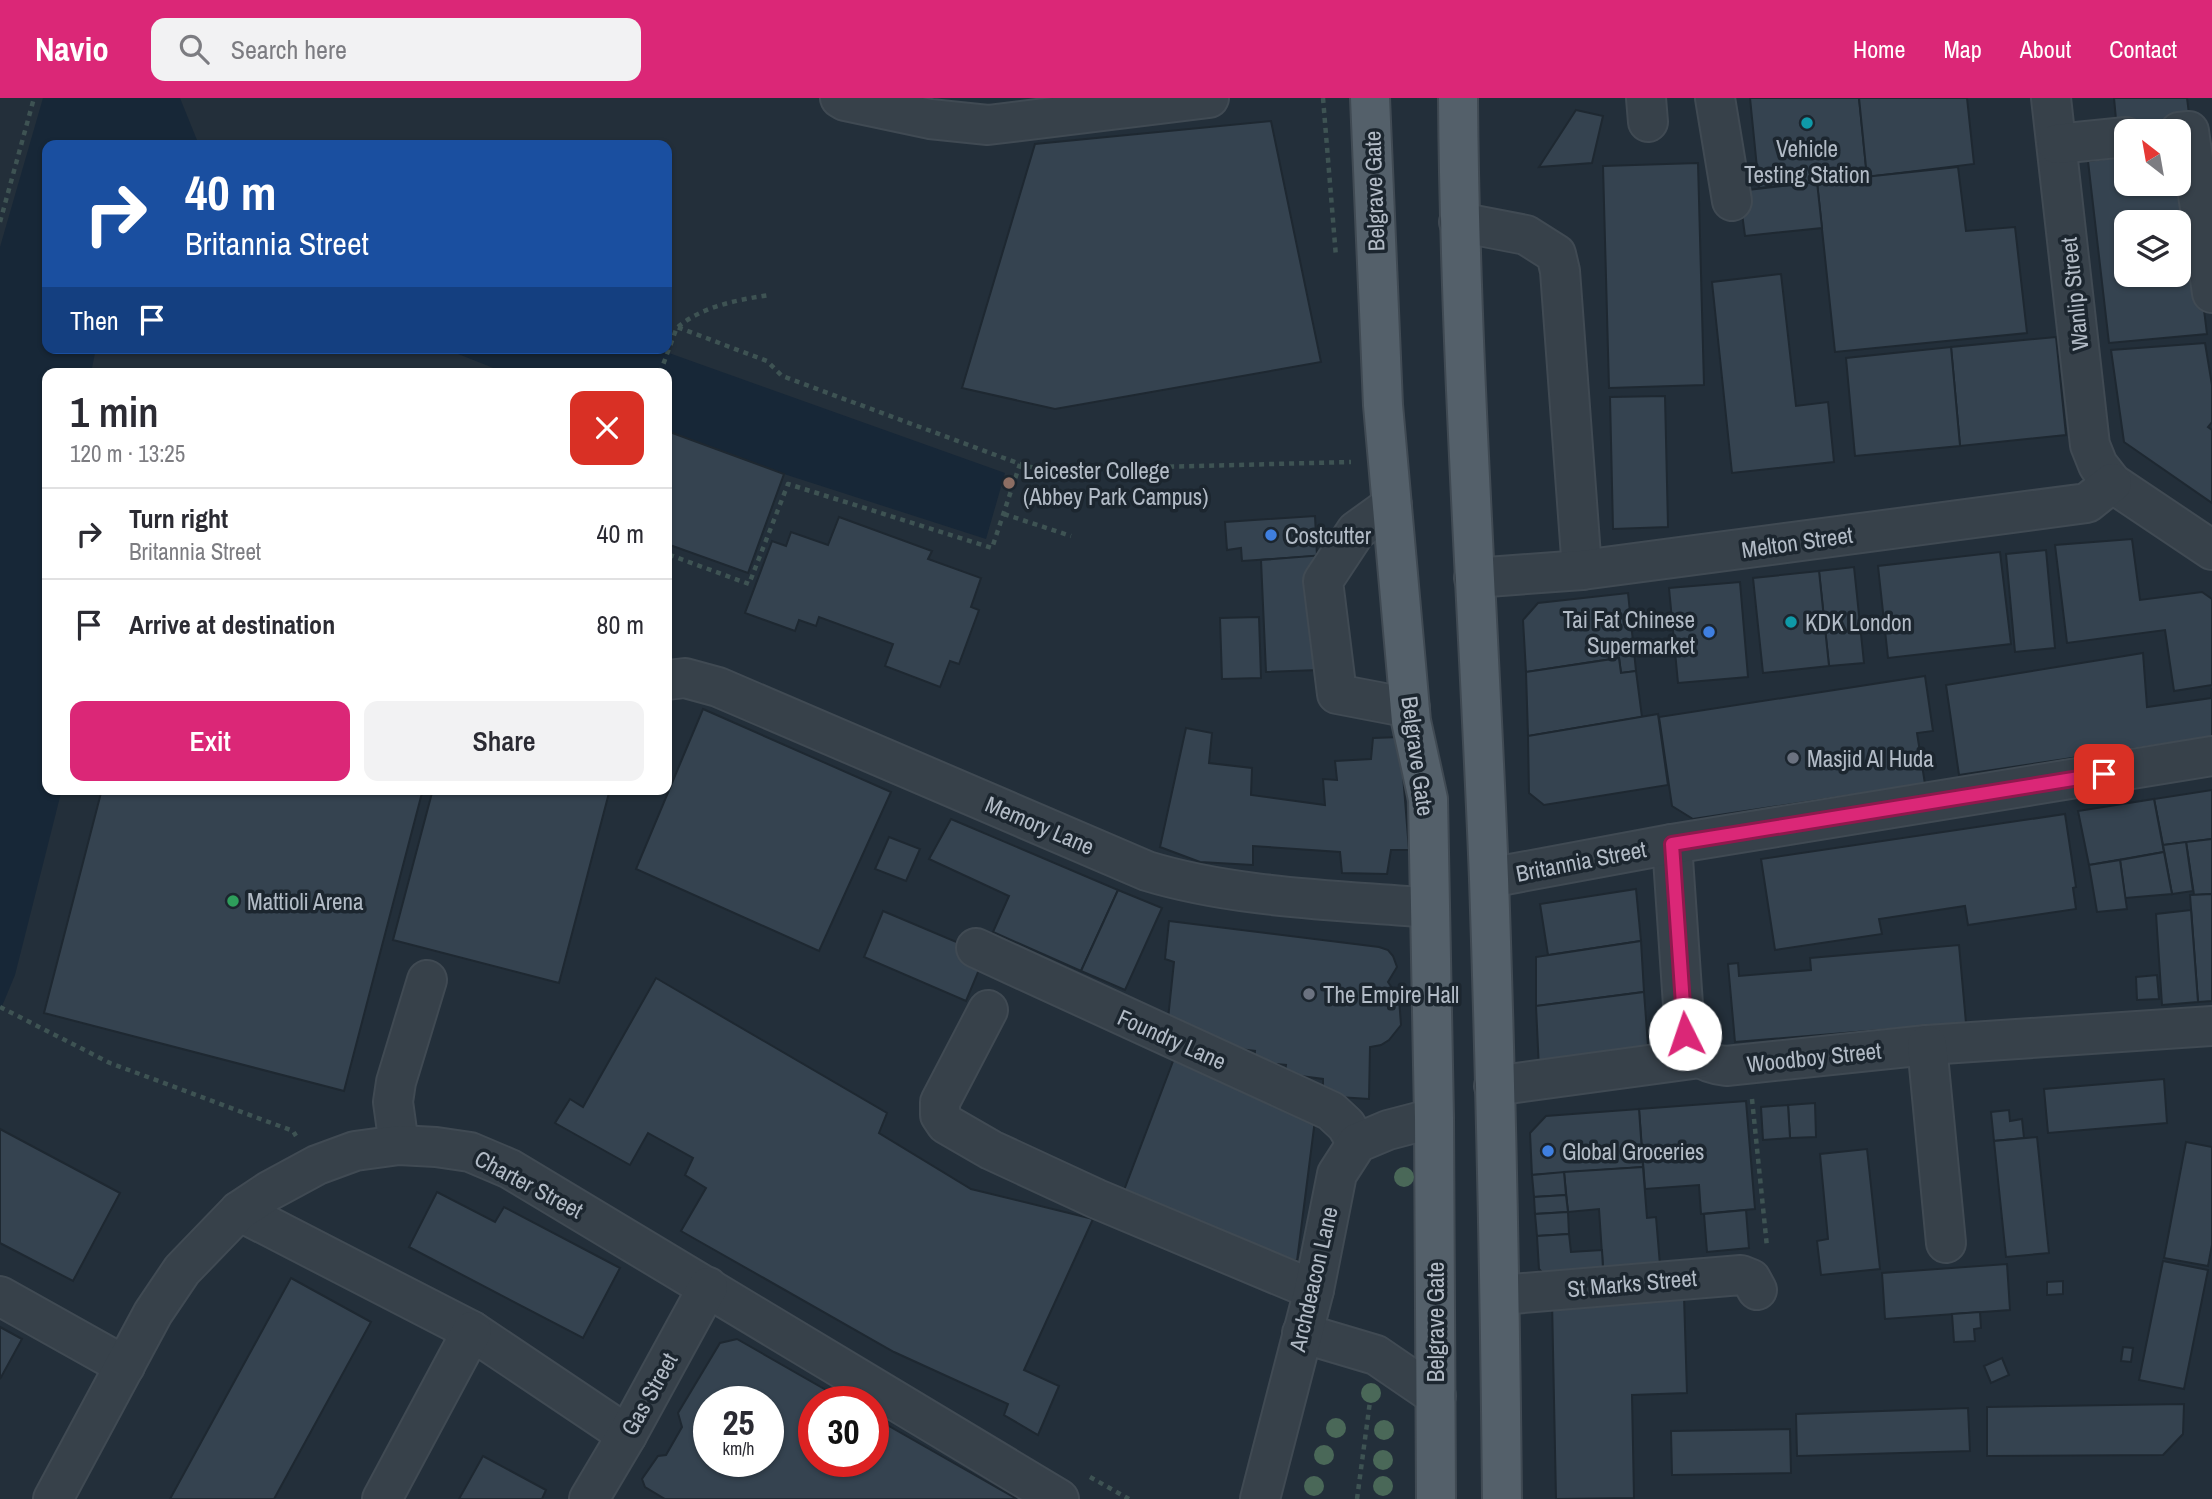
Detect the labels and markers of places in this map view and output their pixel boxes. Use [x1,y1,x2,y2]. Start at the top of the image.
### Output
marker: Vehicle Testing Station [1799,115,1815,131]
place label: Vehicle Testing Station [1744,133,1870,190]
place label: Leicester College (Abbey Park Campus) [1023,455,1209,512]
marker: Leicester College (Abbey Park Campus) [1001,475,1017,491]
place label: Costcutter [1285,520,1372,551]
marker: Costcutter [1263,527,1279,543]
place label: Tai Fat Chinese Supermarket [1562,604,1695,661]
place label: KDK London [1805,607,1912,638]
marker: KDK London [1783,614,1799,630]
marker: Tai Fat Chinese Supermarket [1701,624,1717,640]
place label: Masjid Al Huda [1807,743,1934,774]
pin [2074,744,2134,804]
marker: Masjid Al Huda [1785,750,1801,766]
place label: Mattioli Arena [247,886,364,917]
marker: Mattioli Arena [225,893,241,909]
place label: The Empire Hall [1323,979,1459,1010]
marker: The Empire Hall [1301,986,1317,1002]
place label: Global Groceries [1562,1136,1705,1167]
marker: Global Groceries [1540,1143,1556,1159]

